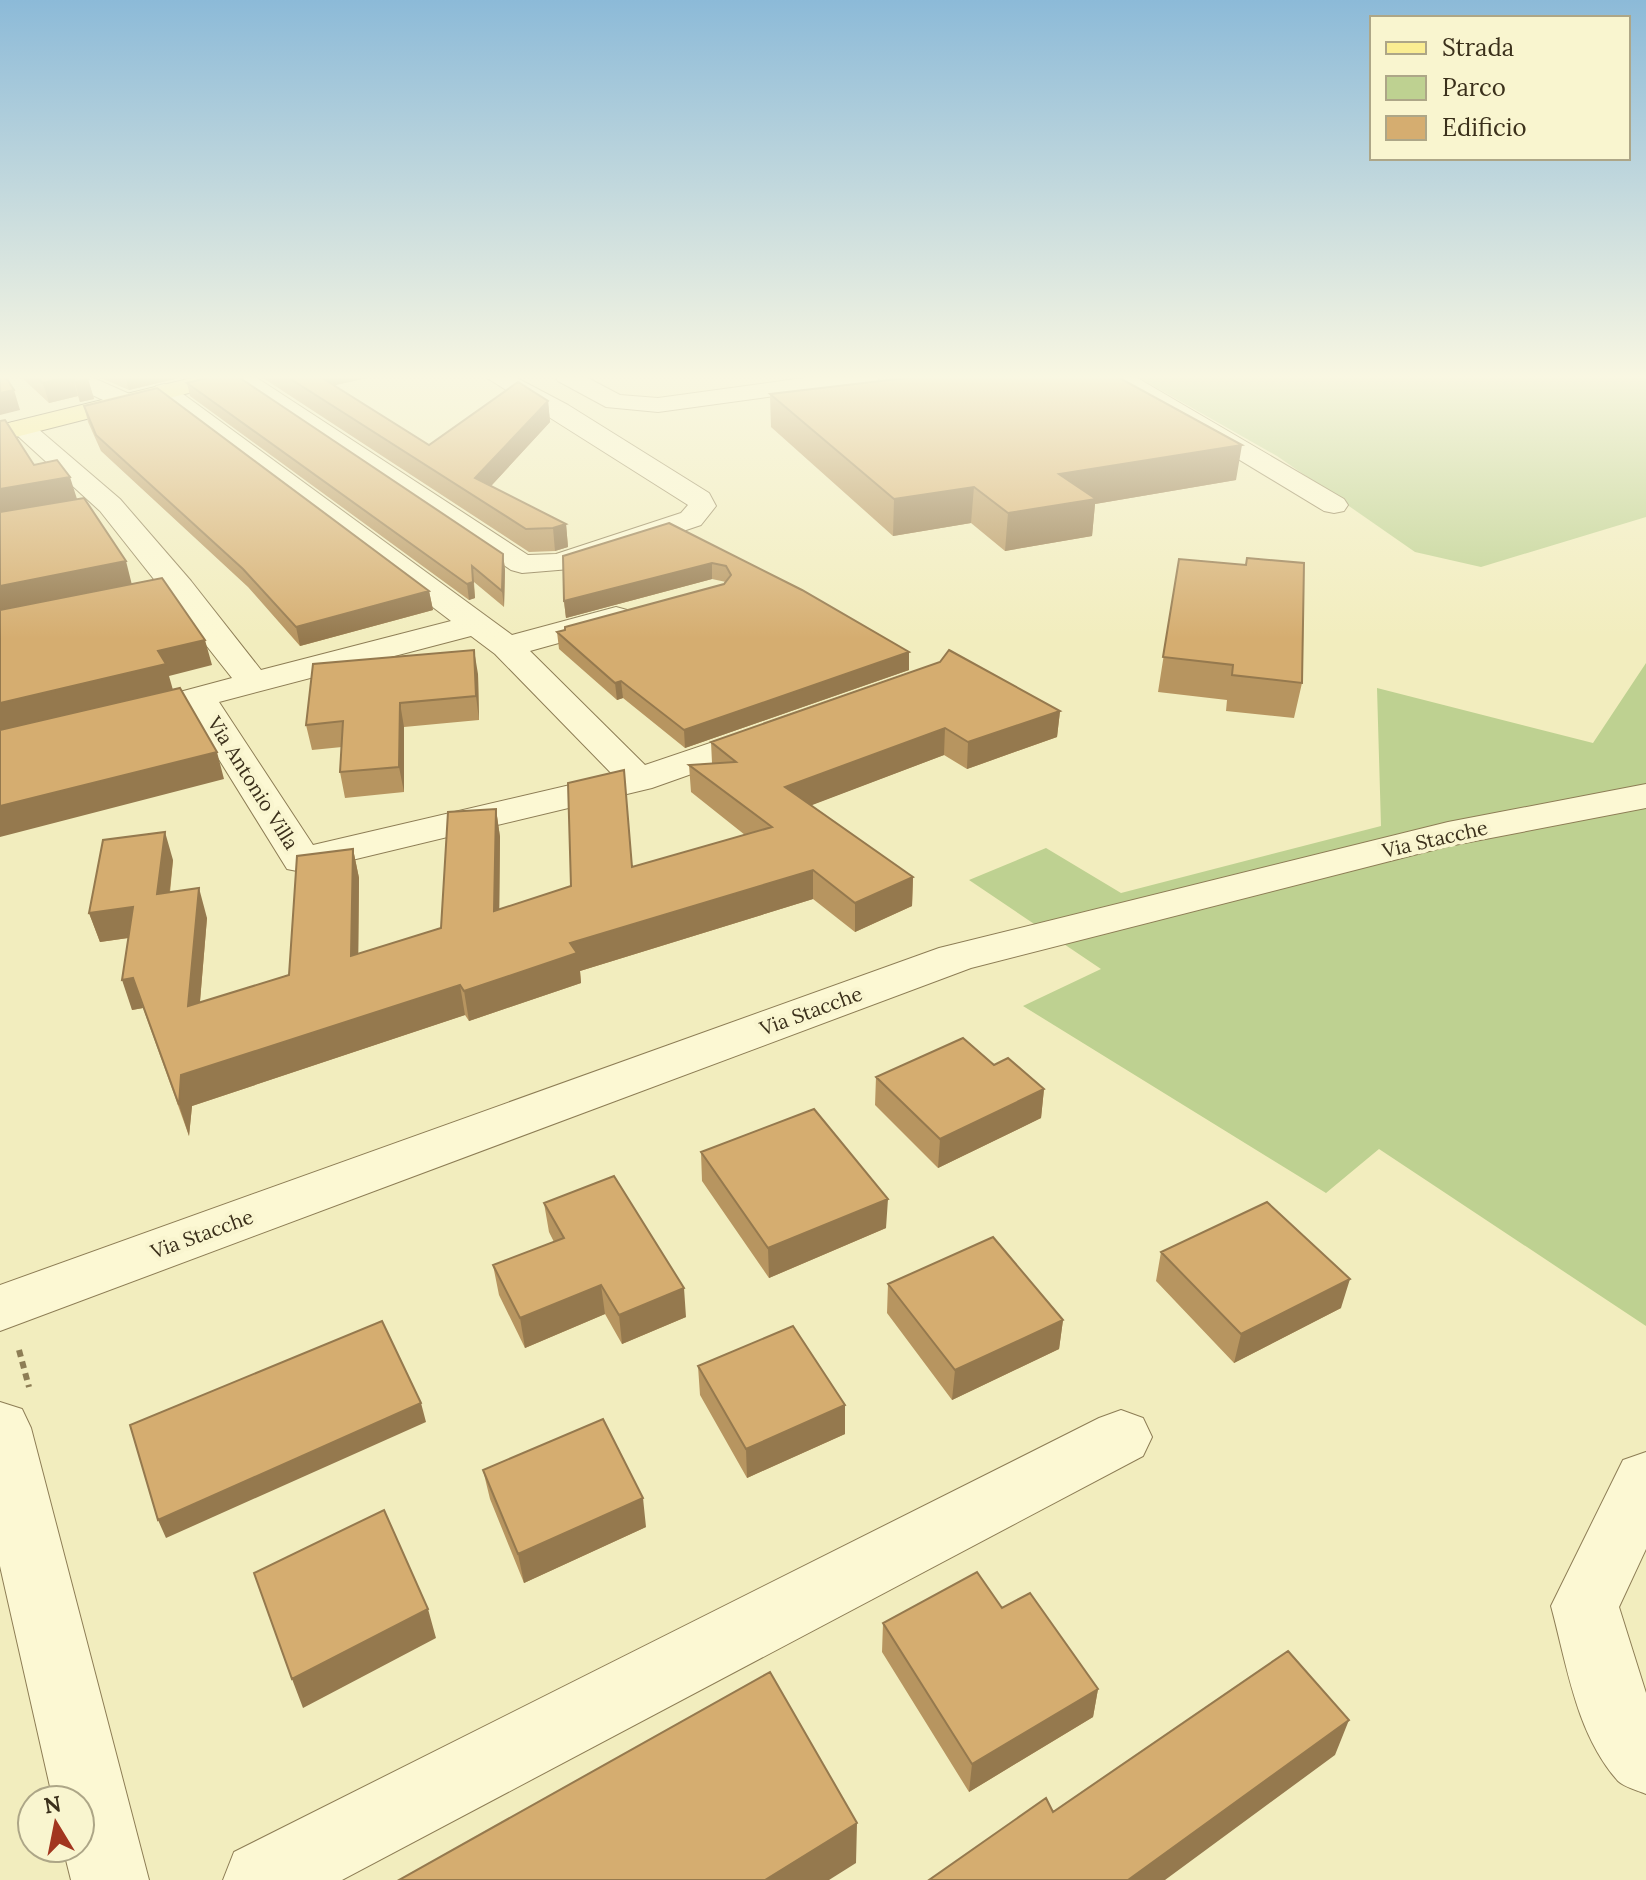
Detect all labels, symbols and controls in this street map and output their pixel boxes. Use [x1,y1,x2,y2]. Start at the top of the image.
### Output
legend [1370,16,1630,160]
text: Strada [1442,32,1514,63]
text: Parco [1442,72,1506,103]
text: Edificio [1442,112,1527,143]
street label: Via Antonio Villa [202,711,304,854]
street label: Via Stacche [1379,814,1490,863]
street label: Via Stacche [755,980,866,1041]
street label: Via Stacche [146,1203,257,1264]
north arrow [16,1784,96,1864]
text: N [42,1789,63,1820]

